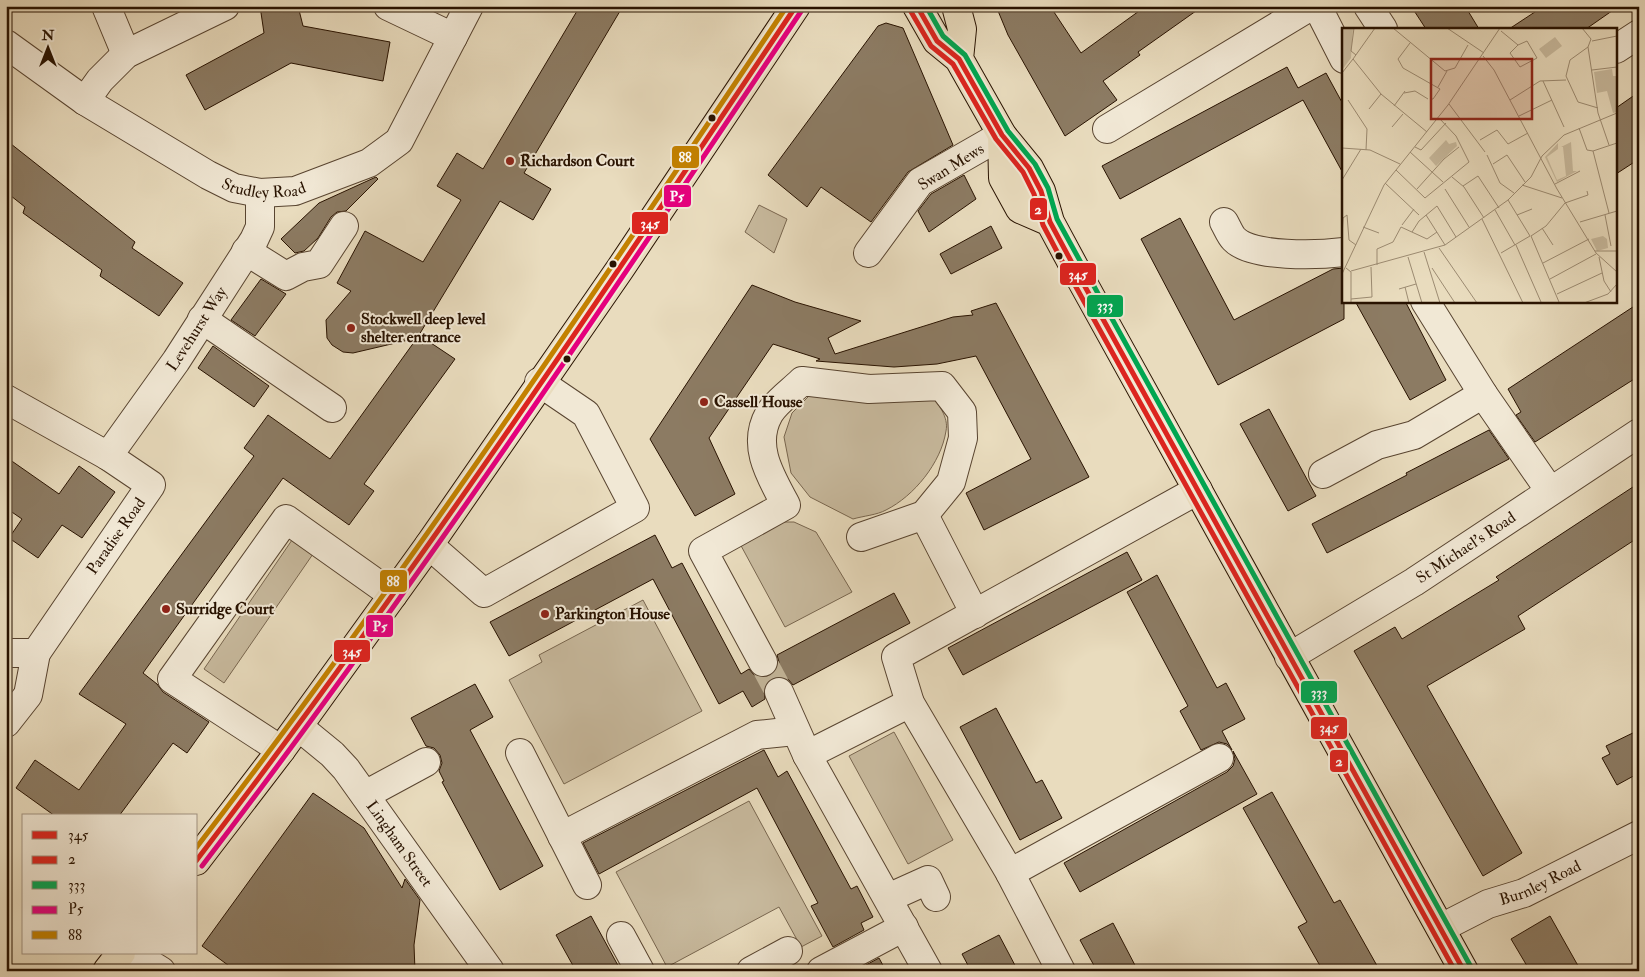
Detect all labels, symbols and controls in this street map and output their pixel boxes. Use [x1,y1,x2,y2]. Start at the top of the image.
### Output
north arrow [22,22,72,72]
text: N [41,27,55,44]
inset map [1342,28,1618,302]
unlabelled marker [707,113,717,123]
street label: Swan Mews [914,139,988,195]
line badge: 88 [671,145,700,169]
text: 88 [678,149,692,166]
place label: Richardson Court [520,151,635,171]
marker: Richardson Court [504,155,516,167]
street label: Studley Road [218,173,309,203]
line badge: P5 [663,184,692,208]
text: P5 [670,188,685,205]
line badge: 2 [1029,197,1048,221]
text: 2 [1034,201,1042,218]
line badge: 345 [631,211,669,235]
text: 345 [640,215,660,232]
unlabelled marker [1054,251,1064,261]
unlabelled marker [608,259,618,269]
line badge: 345 [1059,262,1097,286]
text: 345 [1068,266,1088,283]
street label: Levehurst Way [162,282,232,375]
line badge: 333 [1086,294,1124,318]
text: 333 [1097,297,1113,314]
place label: Stockwell deep level shelter entrance [361,309,487,347]
marker: Stockwell deep level shelter entrance [345,322,357,334]
unlabelled marker [562,354,572,364]
place label: Cassell House [714,392,803,412]
marker: Cassell House [698,396,710,408]
street label: Paradise Road [82,494,150,578]
street label: St Michael's Road [1412,507,1520,588]
line badge: 88 [379,569,408,593]
text: 88 [386,573,400,590]
place label: Surridge Court [176,599,275,620]
marker: Surridge Court [160,603,172,615]
place label: Parkington House [555,604,670,625]
marker: Parkington House [539,608,551,620]
line badge: P5 [365,614,394,638]
text: P5 [373,618,388,635]
line badge: 345 [333,639,371,663]
text: 345 [342,643,362,660]
line badge: 333 [1300,680,1338,704]
text: 333 [1311,684,1327,701]
line badge: 345 [1310,716,1348,740]
text: 345 [1319,719,1339,736]
line badge: 2 [1329,749,1349,773]
text: 2 [1335,753,1343,770]
street label: Lingham Street [362,797,437,891]
legend [22,814,198,954]
text: 345 [68,826,89,845]
text: 2 [68,850,76,869]
street label: Burnley Road [1497,856,1584,910]
text: 333 [68,876,85,895]
text: P5 [68,900,84,919]
text: 88 [68,926,82,945]

